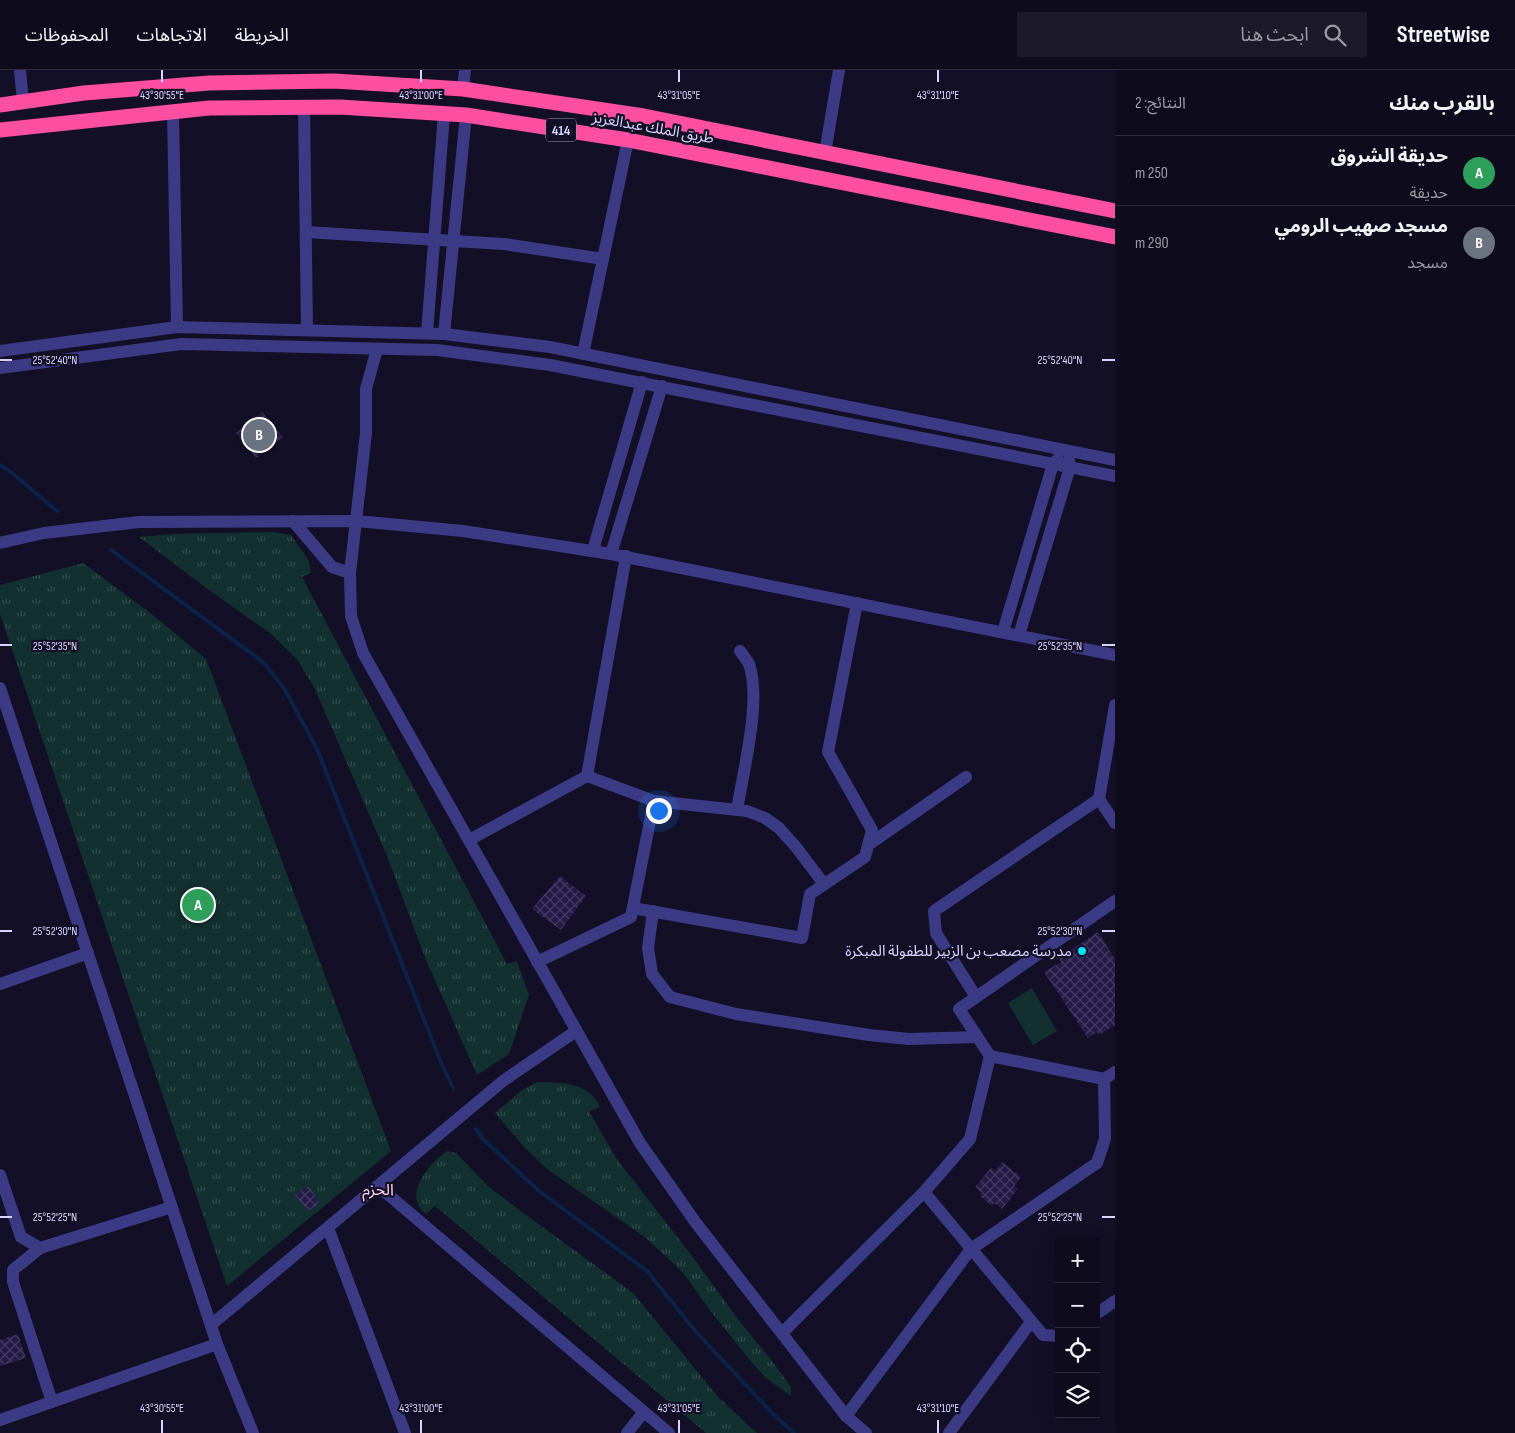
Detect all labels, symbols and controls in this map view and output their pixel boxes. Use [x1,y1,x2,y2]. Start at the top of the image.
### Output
search box [1017,12,1367,57]
text: Streetwise [1397,20,1490,49]
icon: search [1321,21,1349,49]
text: ابحث هنا [1240,24,1309,47]
text: المحفوظات [25,25,109,46]
text: الاتجاهات [137,25,207,46]
text: الخريطة [235,25,289,46]
text: 43°30'55"E [140,88,184,103]
text: 43°31'00"E [399,88,443,103]
text: 43°31'05"E [657,88,701,103]
text: 43°31'10"E [917,88,959,103]
text: بالقرب منك [1389,91,1495,116]
text: النتائج: 2 [1135,94,1186,113]
street label: طريق الملك عبدالعزيز [590,108,715,148]
road number: 414 [546,118,576,142]
text: حديقة الشروق [1331,145,1448,168]
text: 250 m [1135,164,1168,183]
text: A [1475,164,1483,183]
text: حديقة [1410,184,1448,203]
text: مسجد صهيب الرومي [1274,215,1448,238]
text: 290 m [1135,234,1169,253]
text: B [1475,234,1483,253]
text: مسجد [1407,254,1448,273]
text: 25°52'40"N [33,353,77,368]
text: 25°52'40"N [1038,353,1082,368]
pin: B [243,416,275,454]
text: 25°52'35"N [33,639,77,654]
text: 25°52'35"N [1038,639,1082,654]
your location [646,798,672,824]
pin: A [182,886,214,924]
text: 25°52'30"N [33,924,77,939]
text: 25°52'30"N [1038,924,1082,939]
place label: مدرسة مصعب بن الزبير للطفولة المبكرة [845,942,1072,961]
marker: مدرسة مصعب بن الزبير للطفولة المبكرة [1076,945,1088,957]
district label: الحزم [362,1181,394,1202]
text: 25°52'25"N [33,1210,77,1225]
text: 25°52'25"N [1038,1210,1082,1225]
map controls [1055,1238,1100,1418]
button: + [1055,1238,1100,1283]
button: − [1055,1283,1100,1328]
button: locate [1055,1328,1100,1373]
button: layers [1055,1373,1100,1418]
text: 43°30'55"E [140,1401,184,1416]
text: 43°31'00"E [399,1401,443,1416]
text: 43°31'05"E [657,1401,701,1416]
text: 43°31'10"E [917,1401,959,1416]

